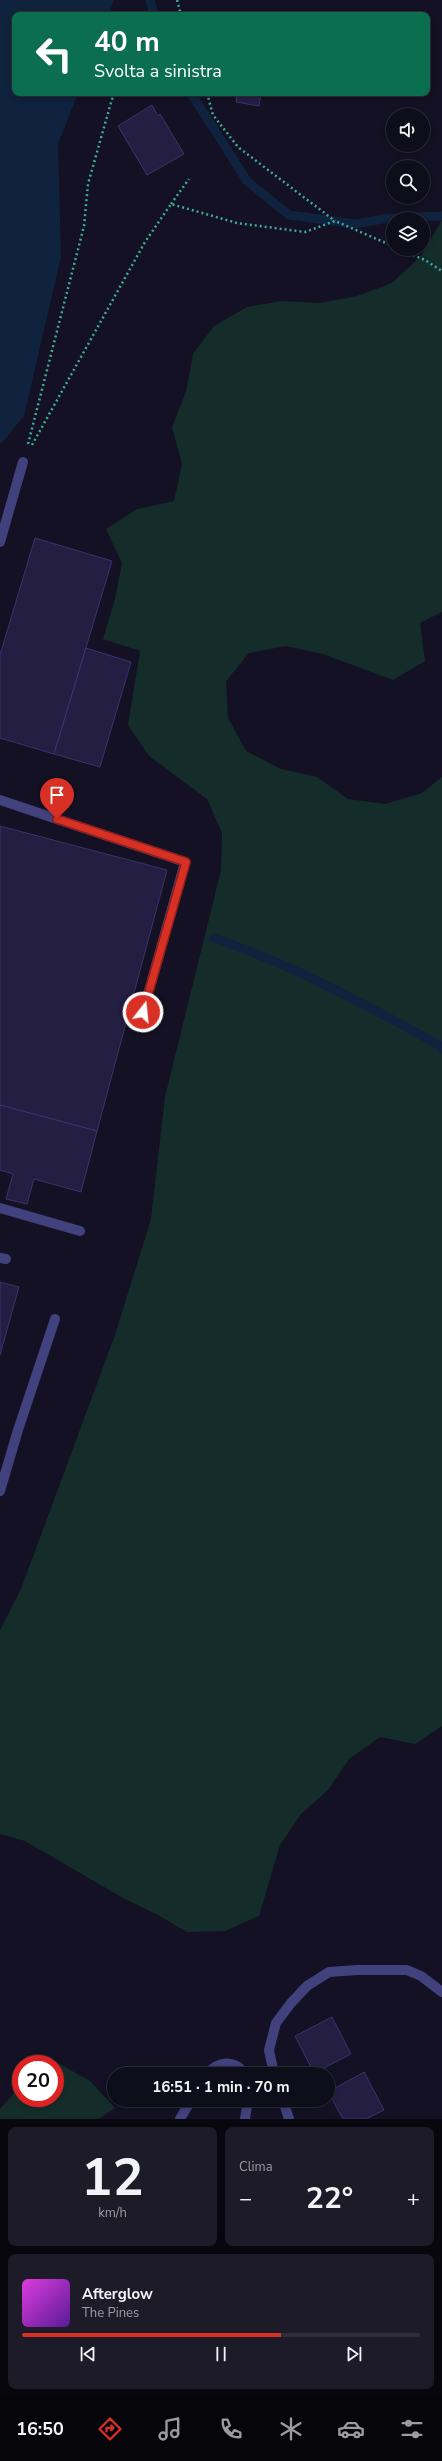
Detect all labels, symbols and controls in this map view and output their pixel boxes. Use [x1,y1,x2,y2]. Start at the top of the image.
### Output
text: 40 m [94,23,160,61]
icon: left [28,28,80,80]
text: Svolta a sinistra [94,59,222,83]
map controls [386,108,430,256]
button: sound [386,108,430,152]
button: search [386,160,430,204]
button: layers [386,212,430,256]
pin [40,778,74,819]
icon: arrive [46,784,68,806]
position arrow [122,991,164,1033]
speed limit sign: 20 [12,2055,64,2107]
text: 16:51 · 1 min · 70 m [152,2077,290,2097]
text: 12 [81,2142,144,2213]
text: Clima [239,2158,273,2176]
text: 22° [306,2178,353,2219]
text: − [239,2184,252,2214]
text: + [407,2184,420,2214]
text: km/h [98,2204,127,2222]
text: Afterglow [82,2284,153,2304]
text: The Pines [82,2304,139,2322]
icon: previous [77,2343,99,2365]
icon: pause [210,2343,232,2365]
icon: next [343,2343,365,2365]
icon: directions [96,2415,124,2443]
icon: music [156,2415,184,2443]
icon: phone [217,2415,245,2443]
icon: climate [277,2415,305,2443]
icon: car [337,2415,365,2443]
icon: filters [398,2415,426,2443]
text: 16:50 [16,2417,64,2441]

